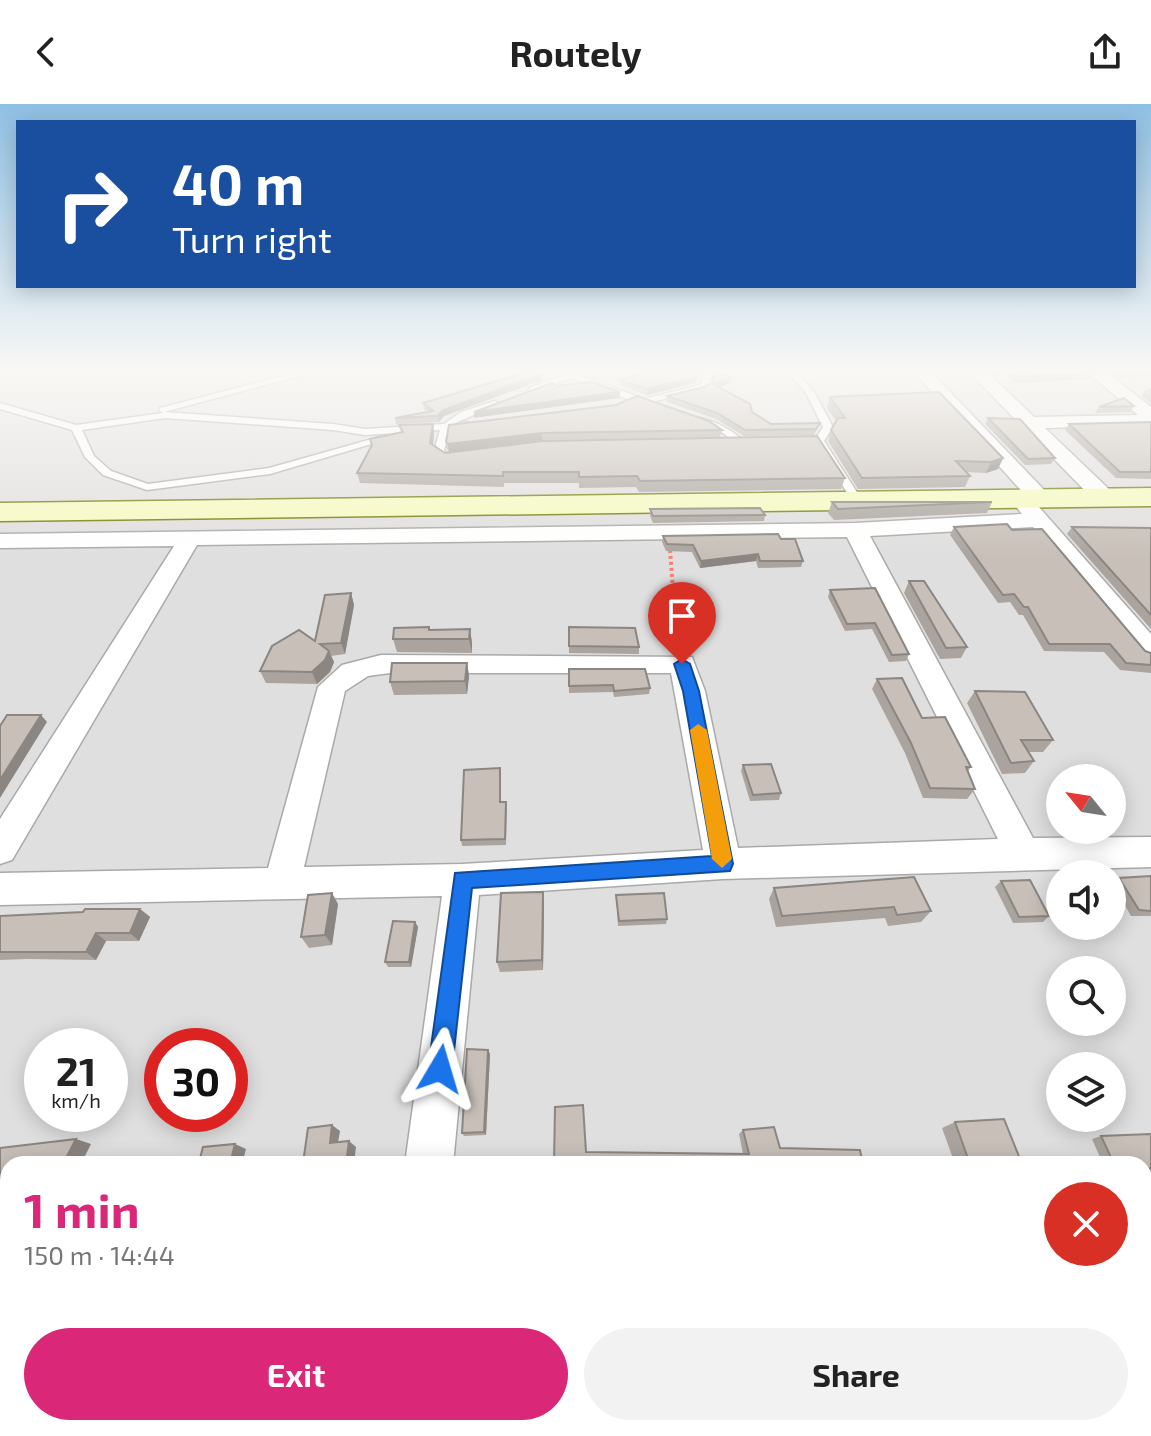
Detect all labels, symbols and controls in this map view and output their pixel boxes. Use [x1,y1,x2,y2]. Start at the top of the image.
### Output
icon: back [24,30,68,74]
icon: share [1083,30,1127,74]
text: Routely [509,31,642,74]
text: 40 m [172,149,304,216]
icon: right [40,152,144,256]
text: Turn right [172,217,332,260]
pin [648,582,716,664]
icon: arrive [660,594,704,638]
north arrow [1046,764,1126,844]
map controls [1046,764,1126,1132]
button: sound [1046,860,1126,940]
button: search [1046,956,1126,1036]
position arrow [398,1027,482,1111]
speed limit sign: 30 [144,1028,248,1132]
text: 21 [56,1046,96,1094]
button: layers [1046,1052,1126,1132]
text: km/h [51,1088,101,1112]
text: 1 min [24,1180,140,1238]
button: close [1044,1182,1128,1266]
text: 150 m · 14:44 [24,1239,175,1270]
button: Exit [24,1328,568,1420]
button: Share [584,1328,1128,1420]

